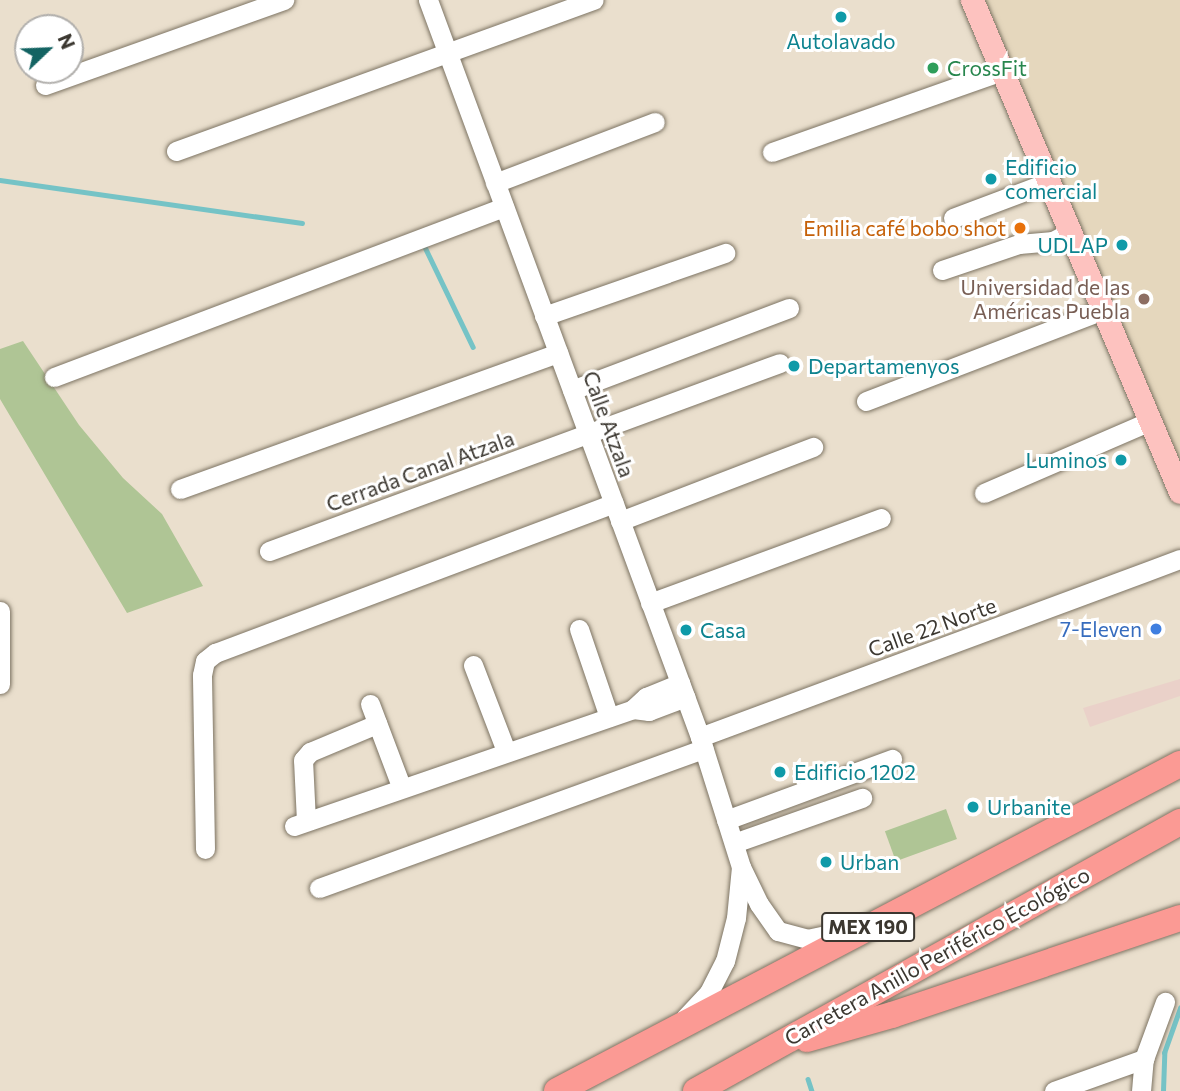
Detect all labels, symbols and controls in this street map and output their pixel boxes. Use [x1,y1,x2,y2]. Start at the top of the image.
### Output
marker: Autolavado [833,9,849,25]
north arrow [14,14,84,84]
place label: Autolavado [786,28,896,54]
text: N [54,30,80,52]
place label: CrossFit [947,55,1027,81]
marker: CrossFit [925,60,941,76]
place label: Edificio comercial [1005,154,1097,204]
marker: Edificio comercial [983,171,999,187]
place label: Emilia café bobo shot [803,215,1006,241]
marker: Emilia café bobo shot [1012,220,1028,236]
place label: UDLAP [1038,232,1108,258]
marker: UDLAP [1114,237,1130,253]
place label: Universidad de las Américas Puebla [960,274,1130,324]
marker: Universidad de las Américas Puebla [1136,291,1152,307]
place label: Departamenyos [808,353,960,379]
marker: Departamenyos [786,358,802,374]
street label: Calle Atzala [578,367,640,481]
street label: Cerrada Canal Atzala [323,425,517,517]
place label: Luminos [1026,447,1107,473]
marker: Luminos [1113,452,1129,468]
street label: Calle 22 Norte [864,592,1000,662]
place label: 7-Eleven [1060,616,1142,642]
place label: Casa [700,617,746,643]
marker: 7-Eleven [1148,621,1164,637]
marker: Casa [678,622,694,638]
place label: Edificio 1202 [794,759,916,785]
marker: Edificio 1202 [772,764,788,780]
place label: Urbanite [987,794,1071,820]
marker: Urbanite [965,799,981,815]
place label: Urban [840,849,899,875]
marker: Urban [818,854,834,870]
street label: Carretera Anillo Periférico Ecológico [780,861,1094,1051]
road number: MEX 190 [821,911,915,942]

